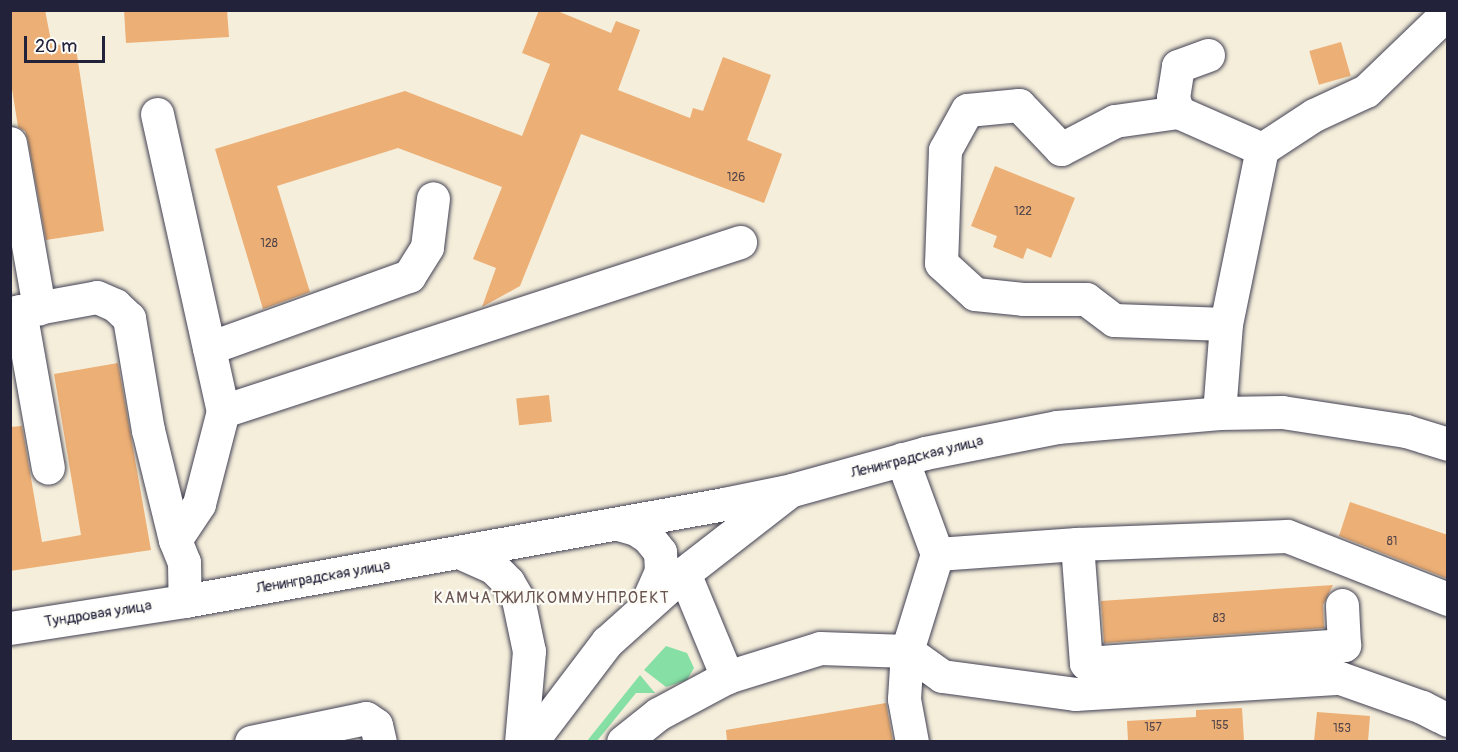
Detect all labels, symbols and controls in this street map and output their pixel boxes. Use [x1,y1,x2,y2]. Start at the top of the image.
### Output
scale bar [27,24,108,62]
text: 20 m [35,35,77,58]
house number: 126 [727,171,745,185]
house number: 122 [1014,205,1032,219]
house number: 128 [260,237,278,251]
street label: Ленинградская улица [849,432,985,482]
house number: 81 [1387,535,1397,549]
street label: Ленинградская улица [254,556,392,598]
district label: КАМЧАТЖИЛКОММУНПРОЕКТ [434,588,670,608]
street label: Тундровая улица [43,597,153,631]
house number: 83 [1213,612,1225,626]
house number: 155 [1211,719,1229,733]
house number: 157 [1144,721,1162,735]
house number: 153 [1333,722,1351,736]

